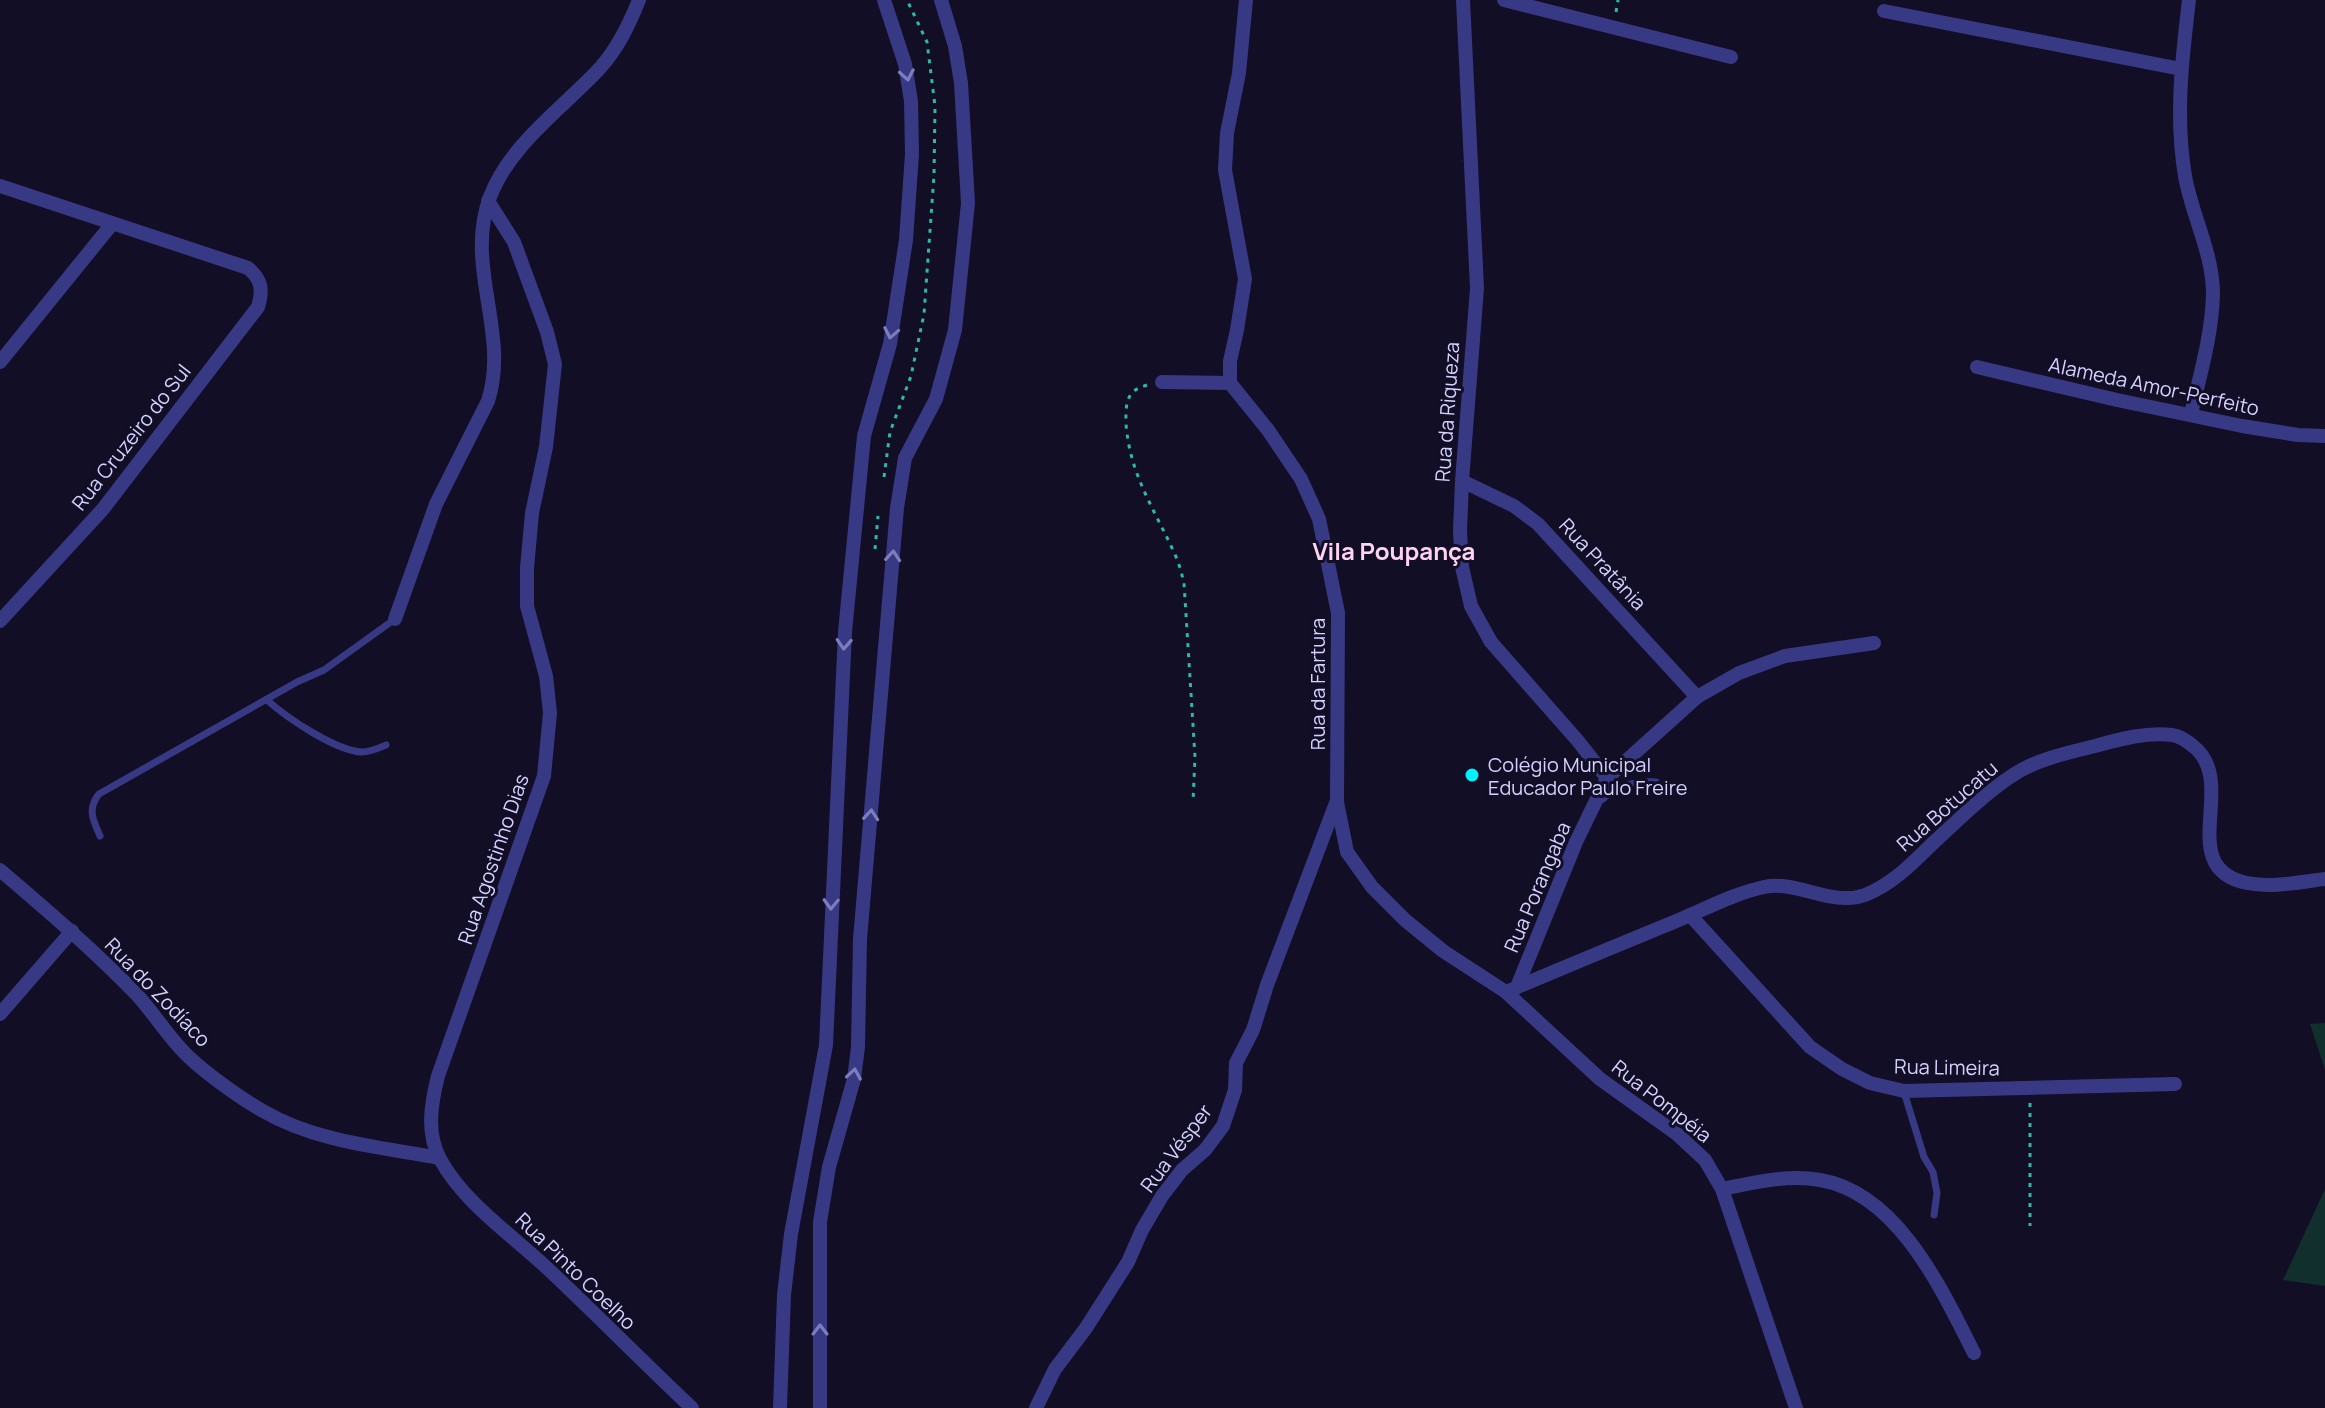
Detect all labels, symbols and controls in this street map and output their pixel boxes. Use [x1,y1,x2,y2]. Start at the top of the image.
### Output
one-way arrow [897,68,914,81]
one-way arrow [884,326,901,340]
street label: Rua da Riqueza [1429,341,1465,483]
street label: Alameda Amor-Perfeito [2046,351,2262,422]
street label: Rua Cruzeiro do Sul [65,358,197,516]
street label: Rua Pratânia [1553,512,1653,616]
district label: Vila Poupança [1313,534,1475,567]
one-way arrow [884,549,901,562]
street label: Rua da Fartura [1304,618,1331,750]
one-way arrow [836,638,853,651]
place label: Colégio Municipal Educador Paulo Freire [1488,751,1687,801]
street label: Rua Botucatu [1891,755,2003,857]
marker: Colégio Municipal Educador Paulo Freire [1463,766,1481,784]
street label: Rua Agostinho Dias [451,770,535,948]
one-way arrow [863,808,880,821]
street label: Rua Porangaba [1497,818,1577,956]
one-way arrow [823,898,840,911]
street label: Rua do Zodíaco [99,932,217,1052]
street label: Rua Limeira [1894,1053,2000,1081]
street label: Rua Pompéia [1607,1054,1717,1148]
one-way arrow [845,1067,862,1081]
street label: Rua Vésper [1134,1098,1218,1198]
street label: Rua Pinto Coelho [510,1206,642,1336]
one-way arrow [811,1323,829,1336]

